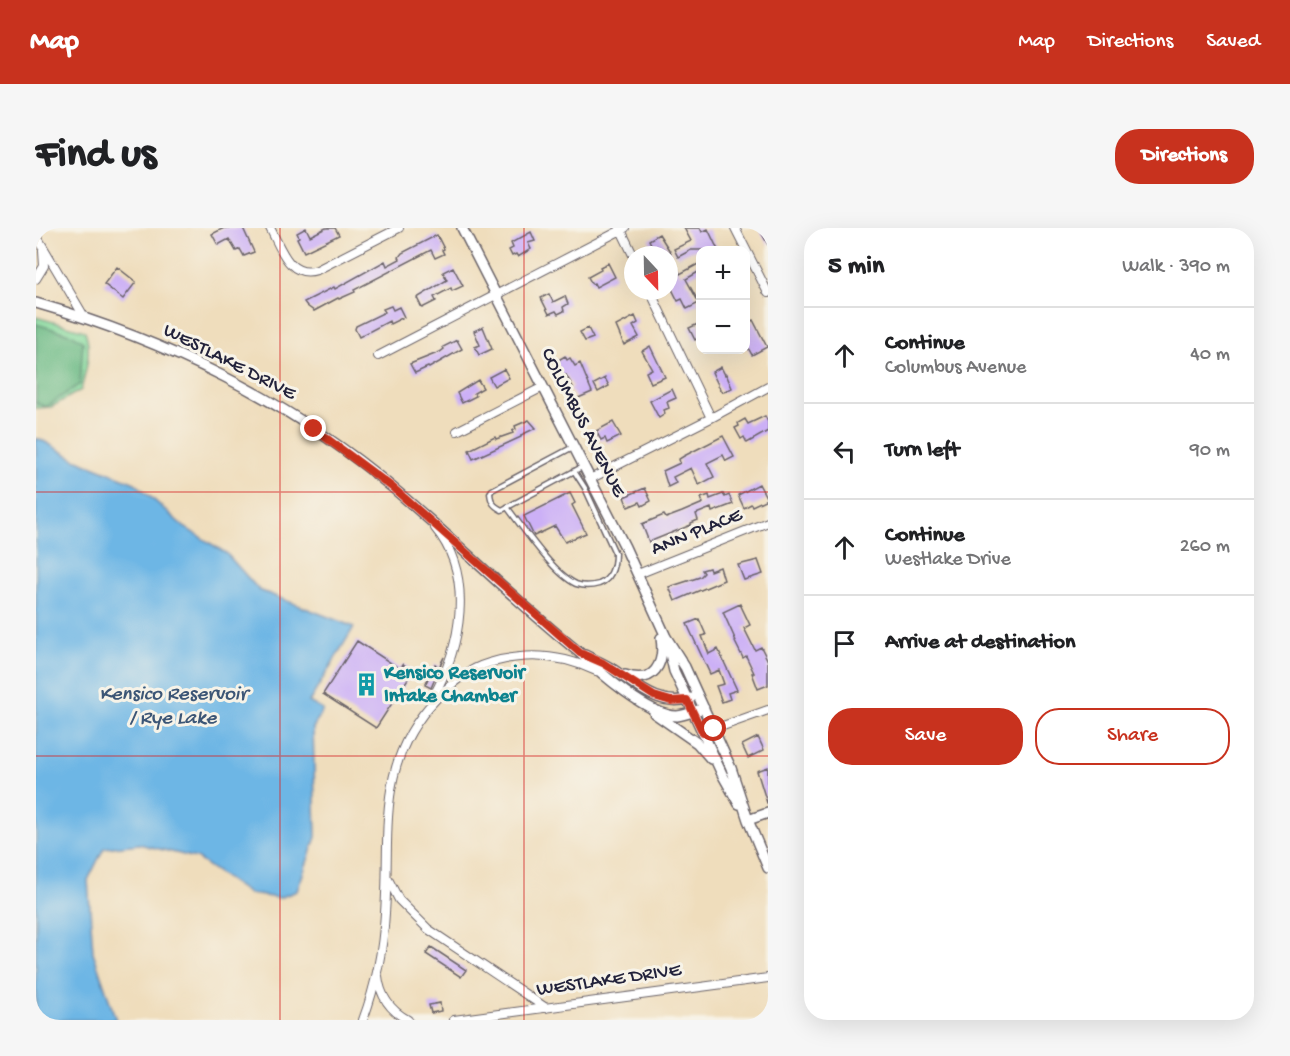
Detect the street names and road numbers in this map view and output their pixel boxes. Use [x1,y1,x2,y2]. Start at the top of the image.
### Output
street label: WESTLAKE DRIVE [159,320,300,407]
street label: COLUMBUS AVENUE [535,345,630,503]
street label: ANN PLACE [648,504,747,562]
street label: WESTLAKE DRIVE [535,959,684,1003]

